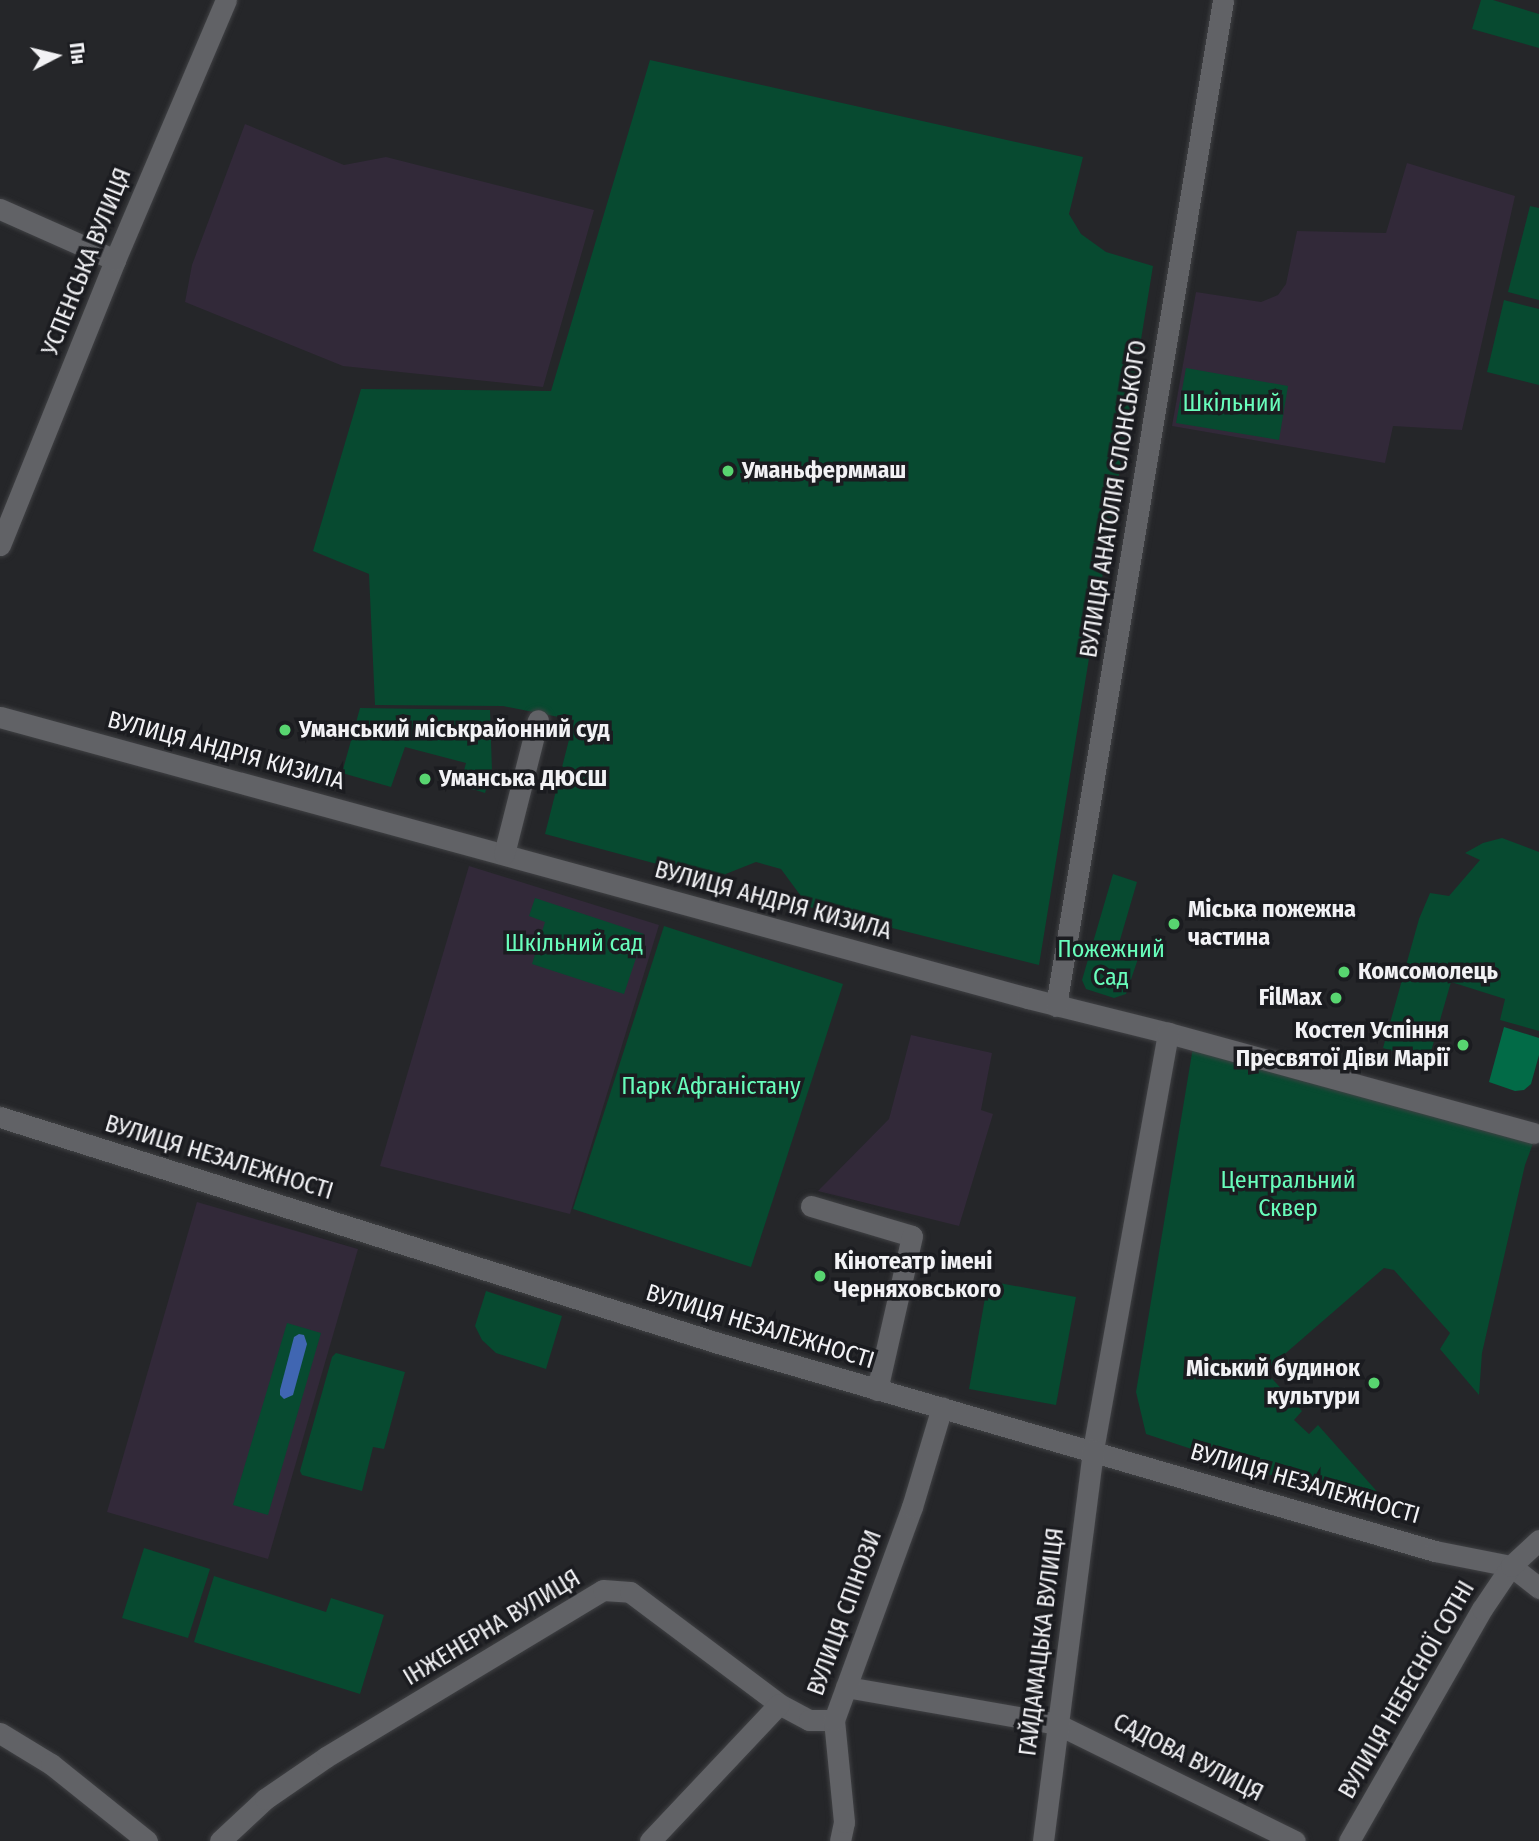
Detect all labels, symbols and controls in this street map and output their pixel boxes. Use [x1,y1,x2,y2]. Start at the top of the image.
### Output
north arrow [21,21,91,91]
text: Пн [65,41,90,65]
street label: УСПЕНСЬКА ВУЛИЦЯ [36,164,138,360]
street label: ВУЛИЦЯ АНАТОЛІЯ СЛОНСЬКОГО [1075,338,1153,660]
park label: Шкільний [1182,390,1282,418]
place label: Уманьферммаш [742,457,906,485]
marker: Уманьферммаш [720,463,736,479]
street label: ВУЛИЦЯ АНДРІЯ КИЗИЛА [104,706,348,796]
place label: Уманський міськрайонний суд [299,716,610,744]
marker: Уманський міськрайонний суд [277,722,293,738]
place label: Уманська ДЮСШ [439,765,607,793]
marker: Уманська ДЮСШ [417,771,433,787]
street label: ВУЛИЦЯ АНДРІЯ КИЗИЛА [651,856,895,946]
place label: Міська пожежна частина [1188,896,1356,952]
marker: Міська пожежна частина [1166,916,1182,932]
park label: Шкільний сад [505,930,643,958]
park label: Пожежний Сад [1057,936,1165,992]
place label: Комсомолець [1358,958,1498,986]
marker: Комсомолець [1336,964,1352,980]
place label: FilMax [1259,984,1322,1012]
marker: FilMax [1328,990,1344,1006]
place label: Костел Успіння Пресвятої Діви Марії [1236,1017,1449,1073]
marker: Костел Успіння Пресвятої Діви Марії [1455,1037,1471,1053]
park label: Парк Афганістану [621,1073,801,1101]
street label: ВУЛИЦЯ НЕЗАЛЕЖНОСТІ [101,1110,337,1206]
park label: Центральний Сквер [1220,1167,1356,1223]
place label: Кінотеатр імені Черняховського [834,1248,1001,1304]
marker: Кінотеатр імені Черняховського [812,1268,828,1284]
street label: ВУЛИЦЯ НЕЗАЛЕЖНОСТІ [642,1279,878,1375]
place label: Міський будинок культури [1186,1355,1360,1411]
marker: Міський будинок культури [1366,1375,1382,1391]
street label: ВУЛИЦЯ НЕЗАЛЕЖНОСТІ [1187,1437,1423,1531]
street label: ВУЛИЦЯ СПІНОЗИ [802,1526,888,1700]
street label: ГАЙДАМАЦЬКА ВУЛИЦЯ [1014,1526,1070,1758]
street label: ІНЖЕНЕРНА ВУЛИЦЯ [398,1564,586,1692]
street label: ВУЛИЦЯ НЕБЕСНОЇ СОТНІ [1333,1576,1481,1804]
street label: САДОВА ВУЛИЦЯ [1108,1708,1268,1808]

